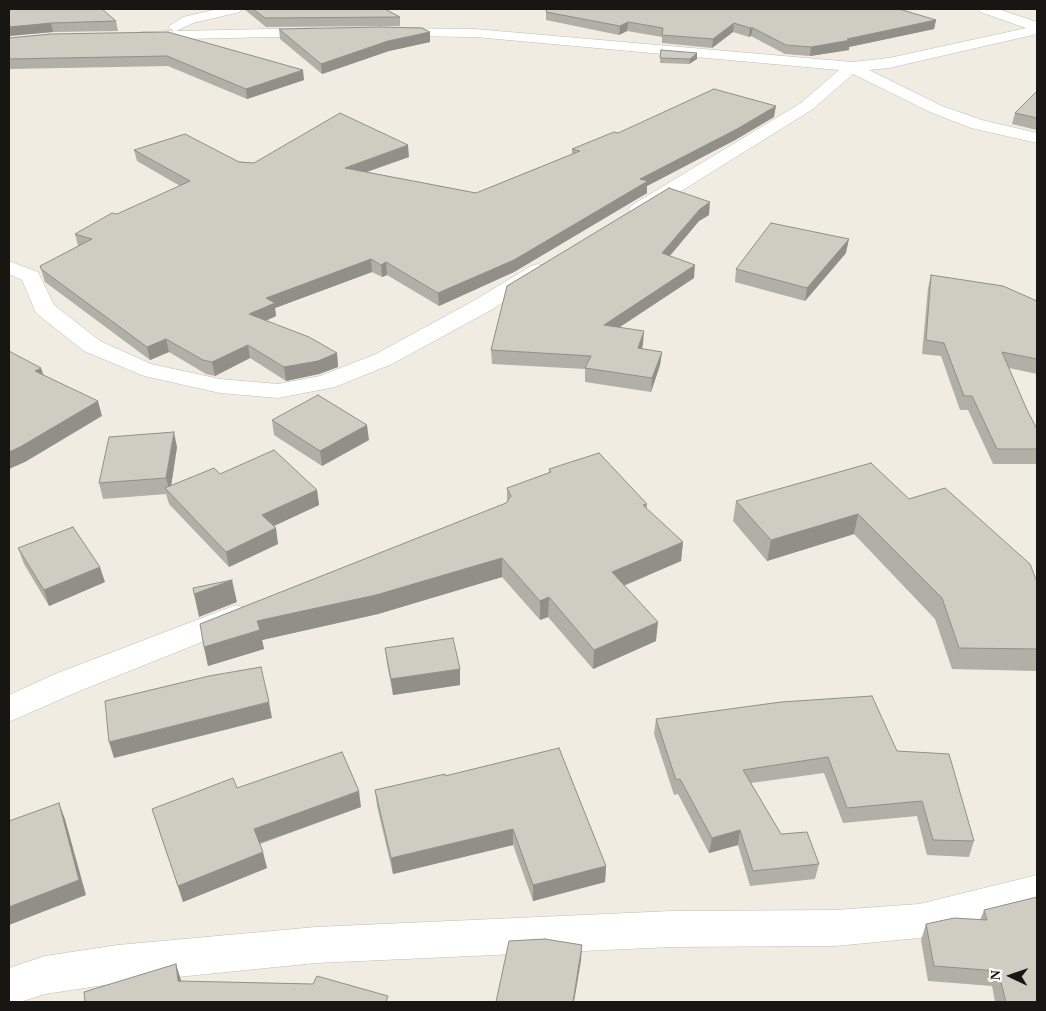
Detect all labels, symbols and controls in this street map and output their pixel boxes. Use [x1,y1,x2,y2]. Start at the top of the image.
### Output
north arrow [986,951,1036,1001]
text: N [988,970,1003,981]

